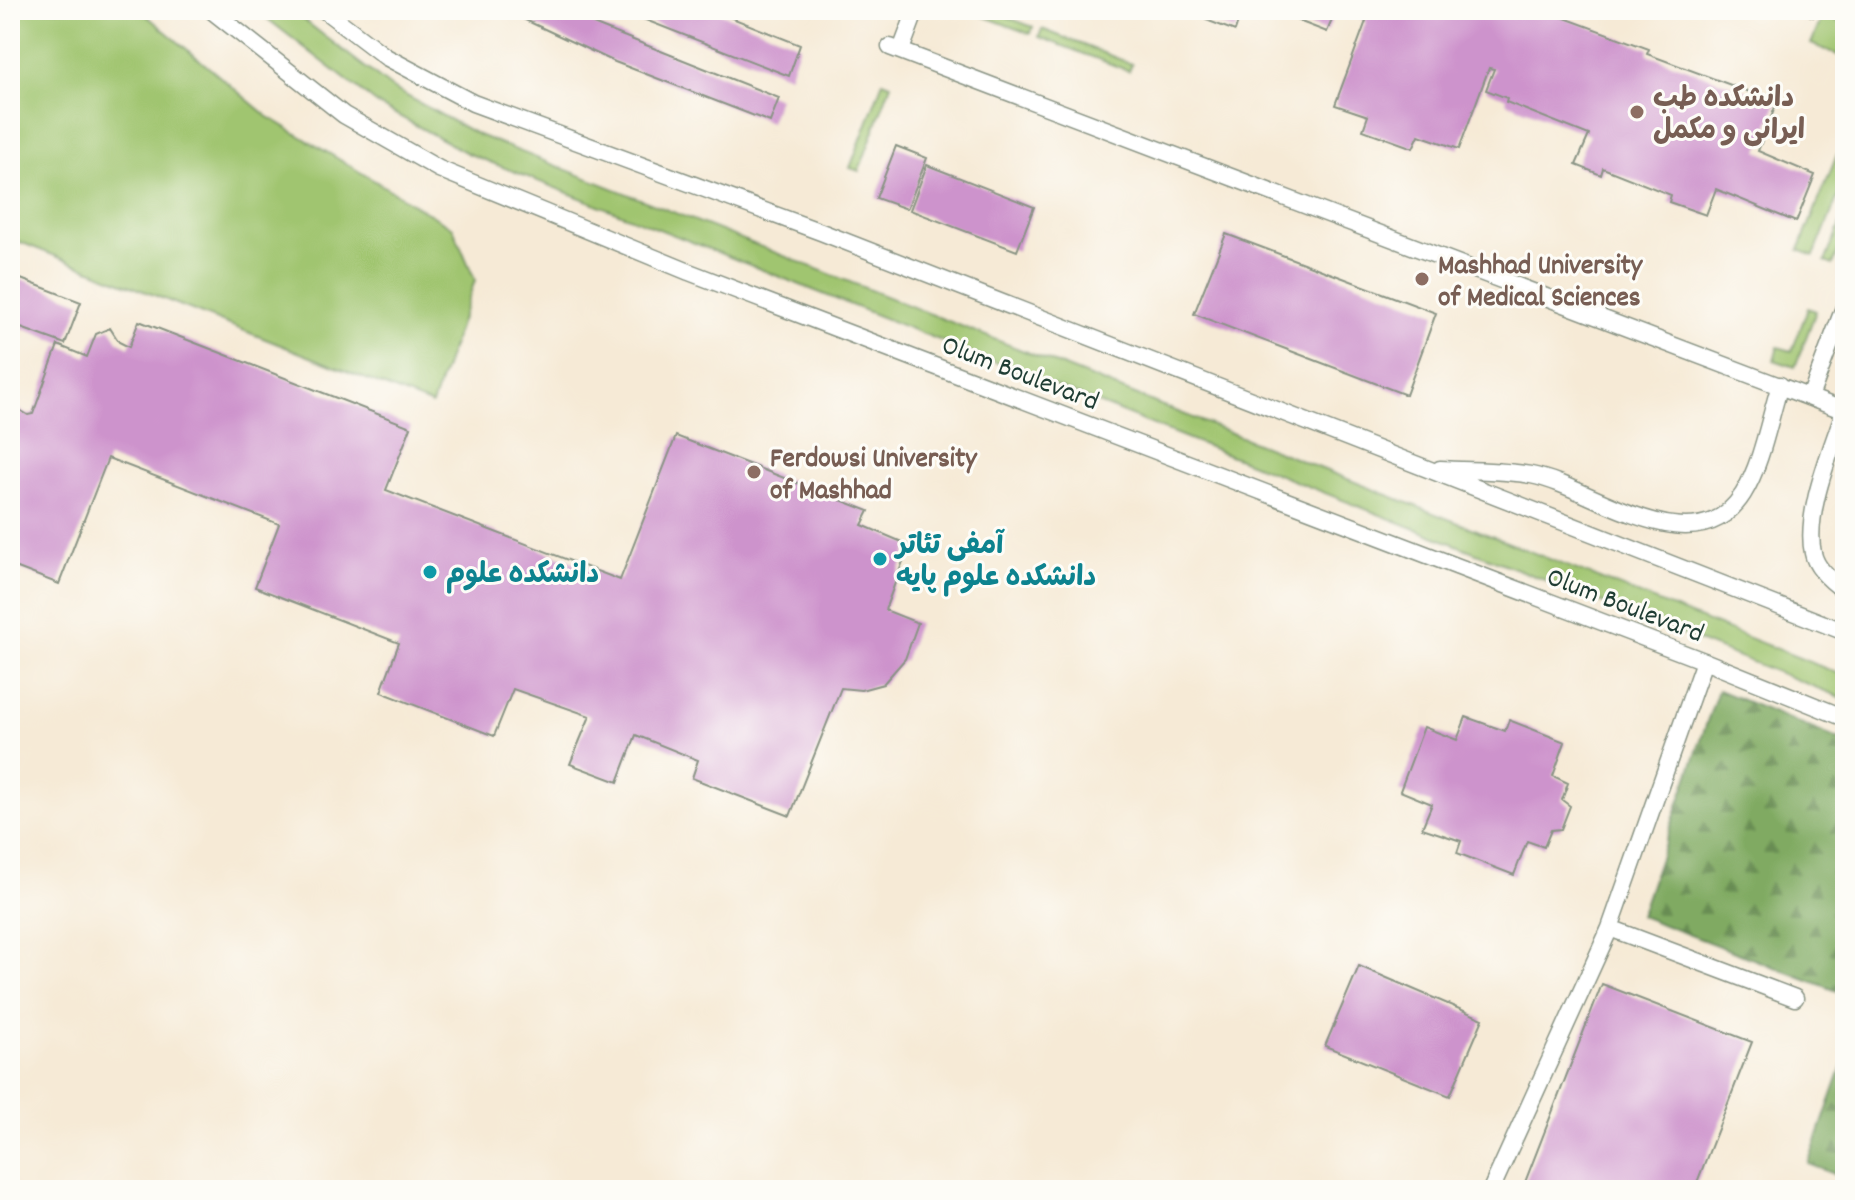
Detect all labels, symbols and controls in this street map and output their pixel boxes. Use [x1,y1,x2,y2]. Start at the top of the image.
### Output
place label: دانشکده طب ایرانی و مکمل [1653,81,1805,153]
marker: دانشکده طب ایرانی و مکمل [1628,103,1646,121]
place label: Mashhad University of Medical Sciences [1438,248,1644,320]
marker: Mashhad University of Medical Sciences [1413,270,1431,288]
street label: Olum Boulevard [935,327,1104,424]
place label: Ferdowsi University of Mashhad [770,441,978,513]
marker: Ferdowsi University of Mashhad [745,463,763,481]
place label: آمفی تئاتر دانشکده علوم پایه [893,528,1096,600]
marker: آمفی تئاتر دانشکده علوم پایه [871,550,889,568]
place label: دانشکده علوم [446,557,599,597]
street label: Olum Boulevard [1540,559,1709,656]
marker: دانشکده علوم [421,563,439,581]

